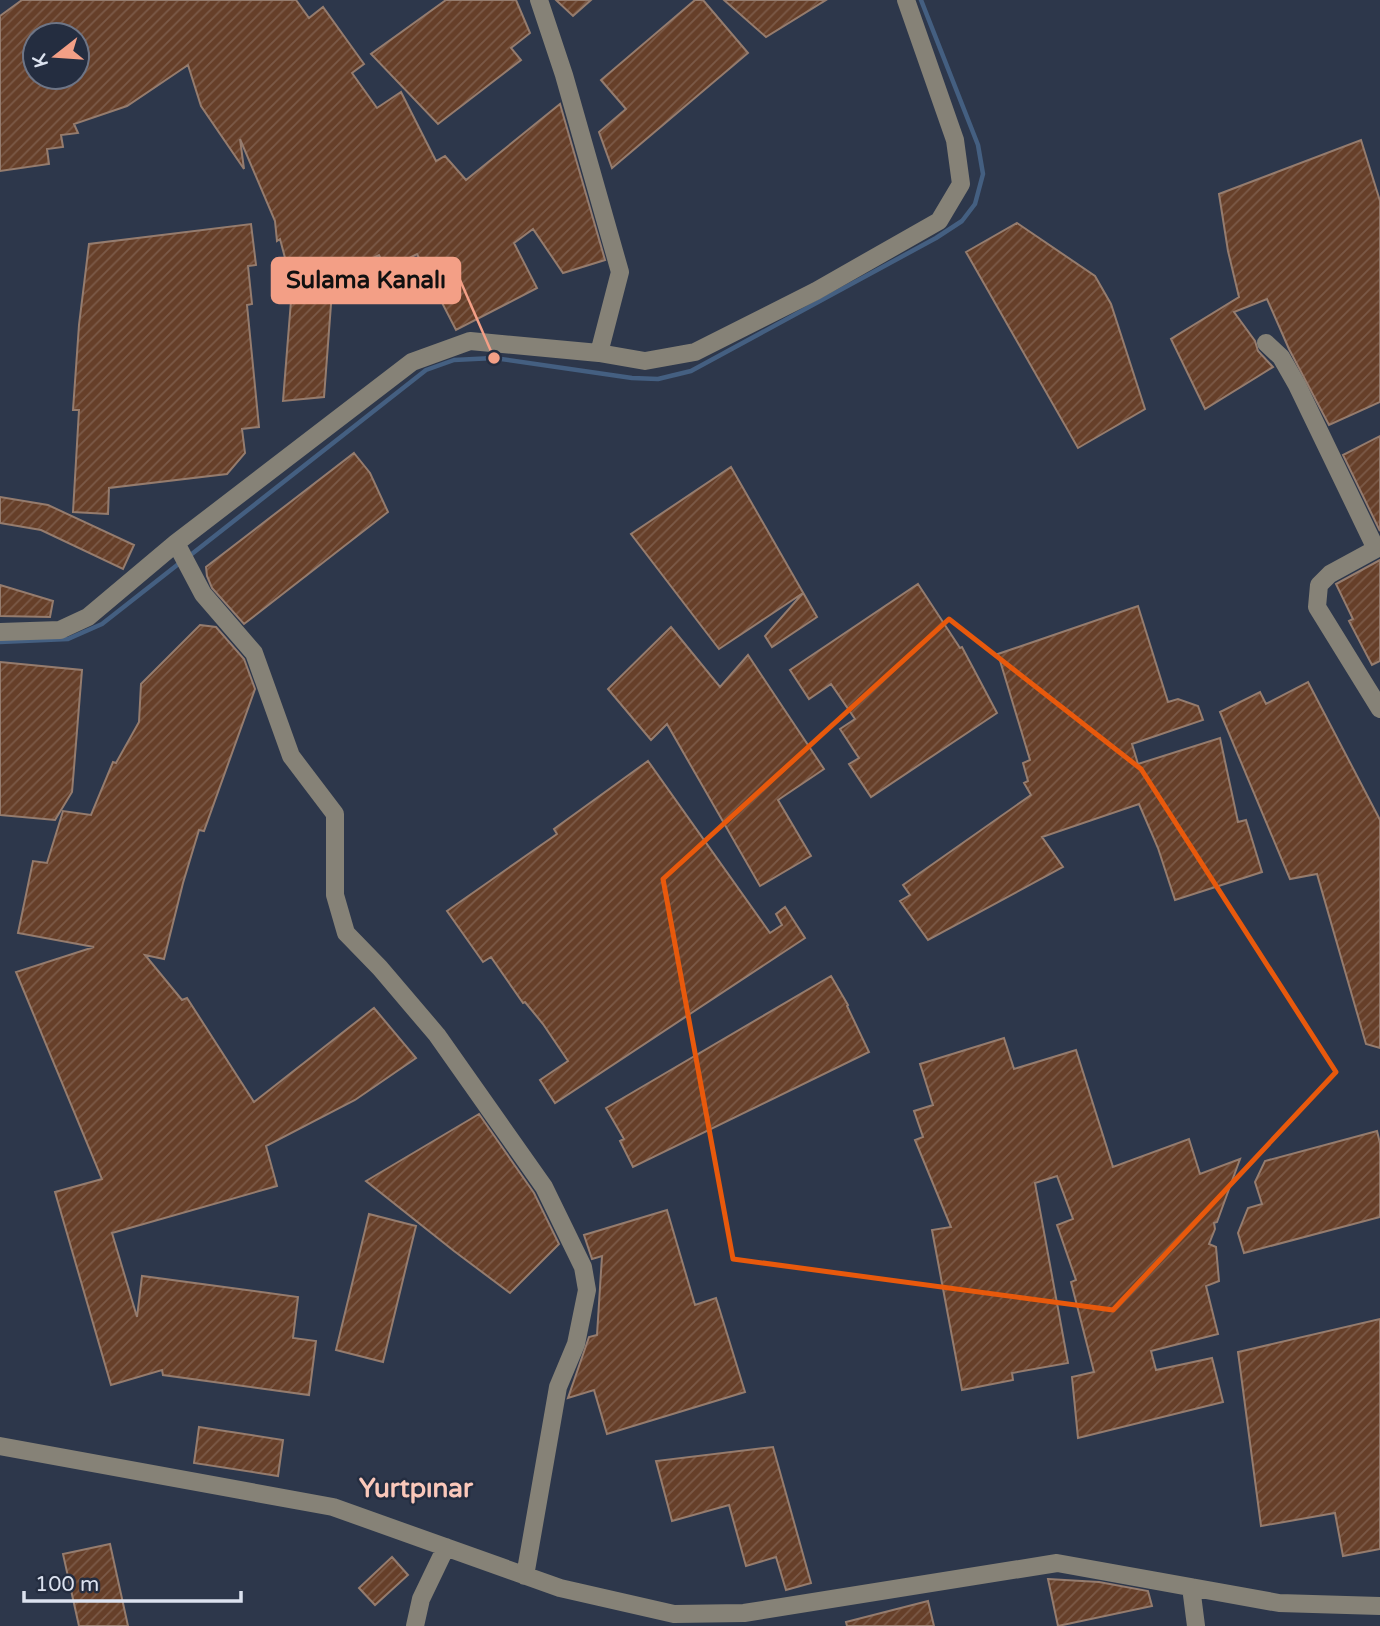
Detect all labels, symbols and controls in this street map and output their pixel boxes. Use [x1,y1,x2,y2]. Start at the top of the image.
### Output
north arrow [21,21,91,91]
text: K [28,51,53,70]
callout: Sulama Kanalı [272,258,460,303]
text: Sulama Kanalı [286,266,446,295]
district label: Yurtpınar [359,1473,474,1504]
scale bar [24,1560,242,1604]
text: 100 m [35,1572,99,1597]

